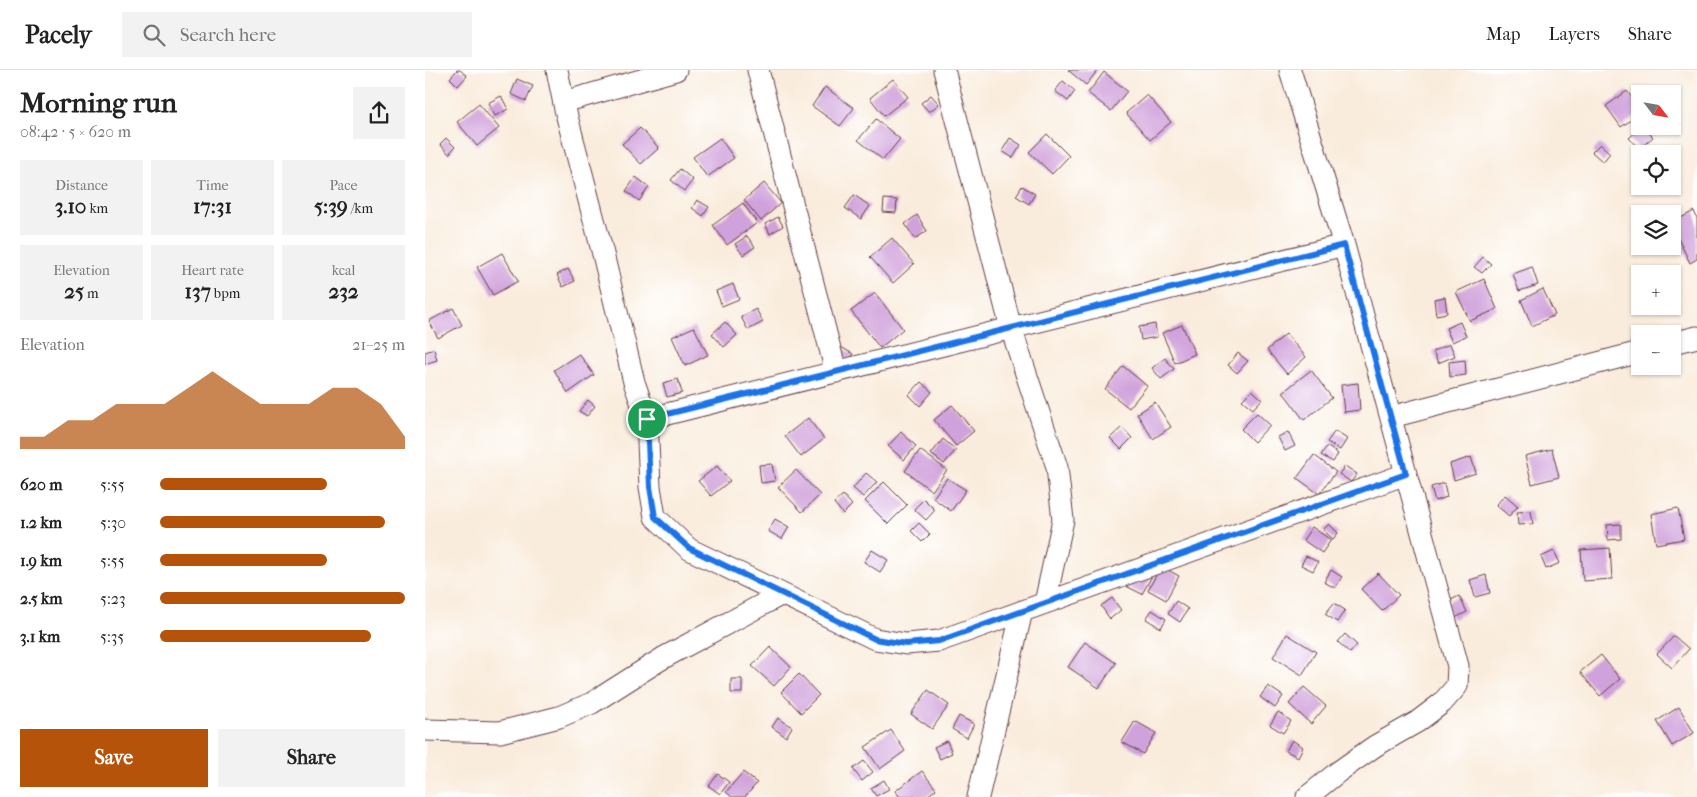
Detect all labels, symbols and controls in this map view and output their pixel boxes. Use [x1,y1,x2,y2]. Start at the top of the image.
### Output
search box [122,12,472,57]
text: Pacely [25,21,92,49]
icon: search [140,21,168,49]
text: Search here [180,24,276,46]
text: Map [1486,24,1520,45]
text: Layers [1548,24,1600,45]
text: Share [1628,24,1672,45]
north arrow [1631,85,1681,135]
map controls [1631,85,1681,375]
text: Morning run [20,86,177,119]
button: share [353,87,405,139]
text: 08:42 · 5 × 620 m [20,122,131,141]
button: locate [1631,145,1681,195]
text: Distance [55,177,108,194]
text: Time [197,177,228,194]
text: Pace [330,177,357,194]
text: 3.10 [55,194,86,218]
text: 17:31 [193,194,232,218]
text: 5:39 [314,194,348,218]
text: km [86,200,108,217]
text: /km [348,200,373,217]
button: layers [1631,205,1681,255]
text: Elevation [53,262,110,279]
text: Heart rate [181,262,244,279]
text: kcal [332,262,355,279]
button: + [1631,265,1681,315]
text: 25 [64,279,84,303]
text: 137 [185,279,211,303]
text: 232 [328,279,359,303]
text: m [84,285,99,302]
text: bpm [211,285,240,302]
button: − [1631,325,1681,375]
text: Elevation [20,335,85,354]
text: 21–25 m [352,335,405,354]
pin [626,398,668,440]
icon: arrive [633,405,661,433]
text: 620 m [20,475,62,494]
text: 5:55 [100,475,125,494]
text: 1.2 km [20,513,62,532]
text: 5:30 [100,513,126,532]
text: 1.9 km [20,551,62,570]
text: 5:55 [100,551,125,570]
text: 2.5 km [20,589,63,608]
text: 5:23 [100,589,126,608]
text: 3.1 km [20,627,60,646]
text: 5:35 [100,627,124,646]
button: Save [20,729,208,787]
button: Share [218,729,405,787]

